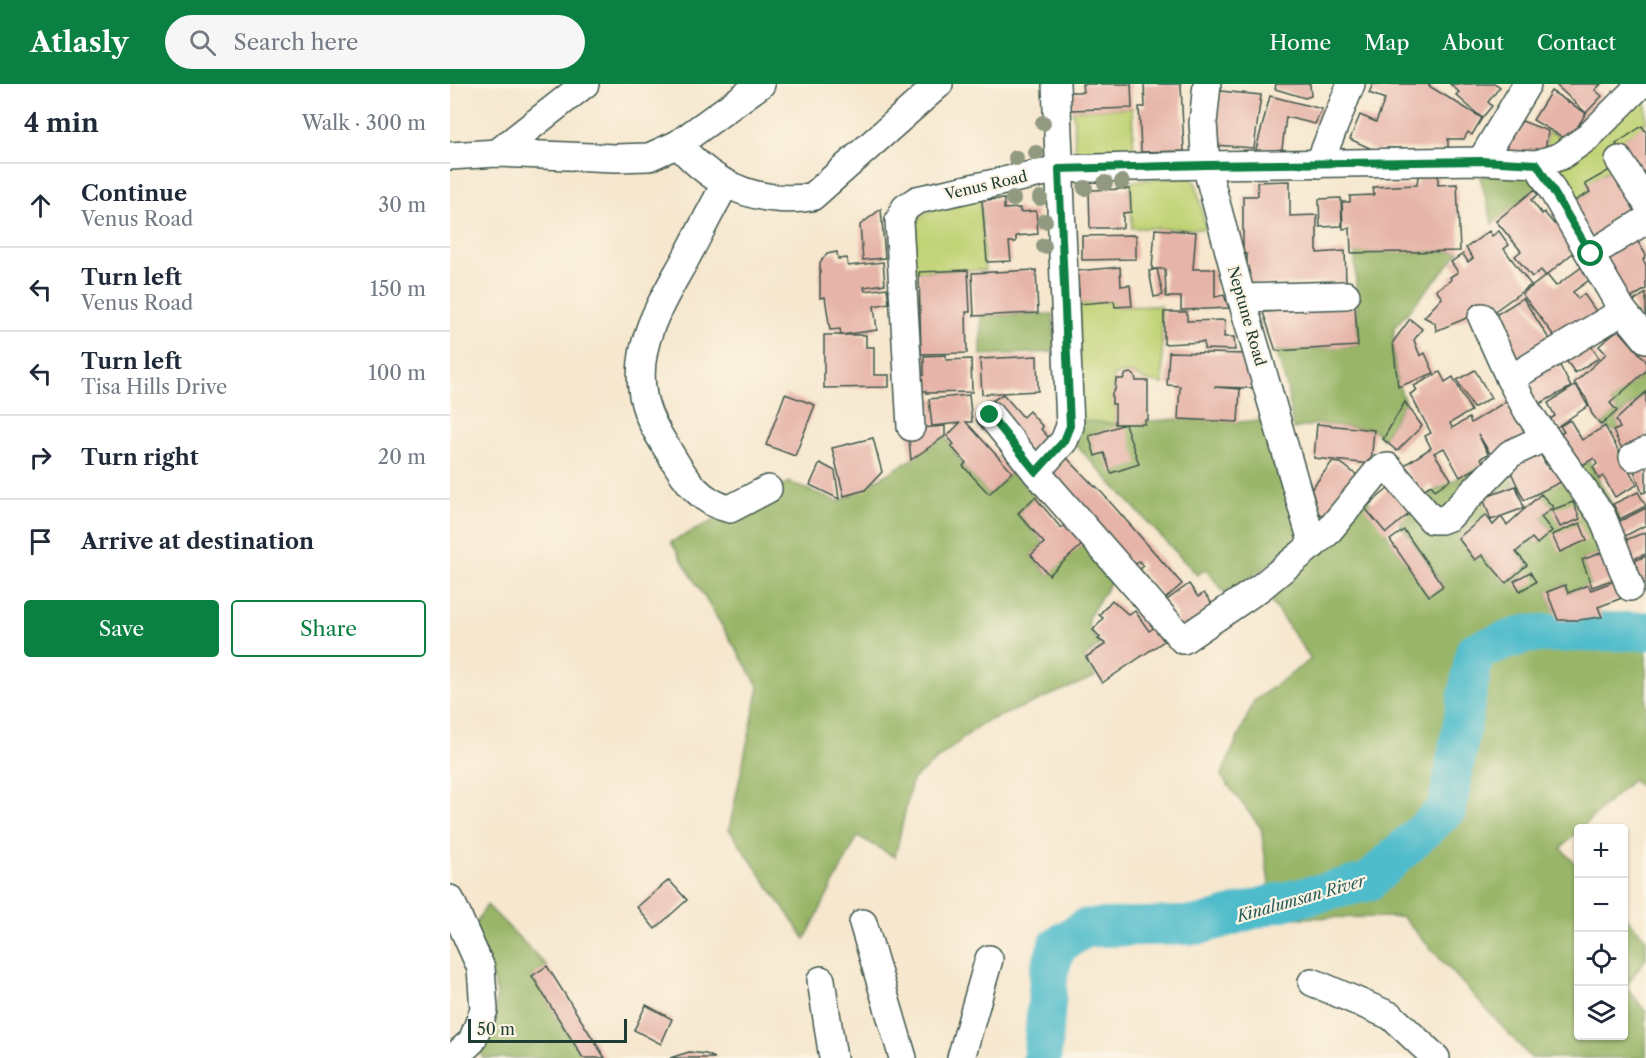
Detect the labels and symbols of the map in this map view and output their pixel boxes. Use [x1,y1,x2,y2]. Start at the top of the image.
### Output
street label: Venus Road [942,166,1029,204]
route start [1577,240,1603,266]
street label: Neptune Road [1224,264,1270,368]
route end [976,401,1002,427]
water label: Kinalumsan River [1232,870,1369,927]
scale bar [468,1016,627,1044]

